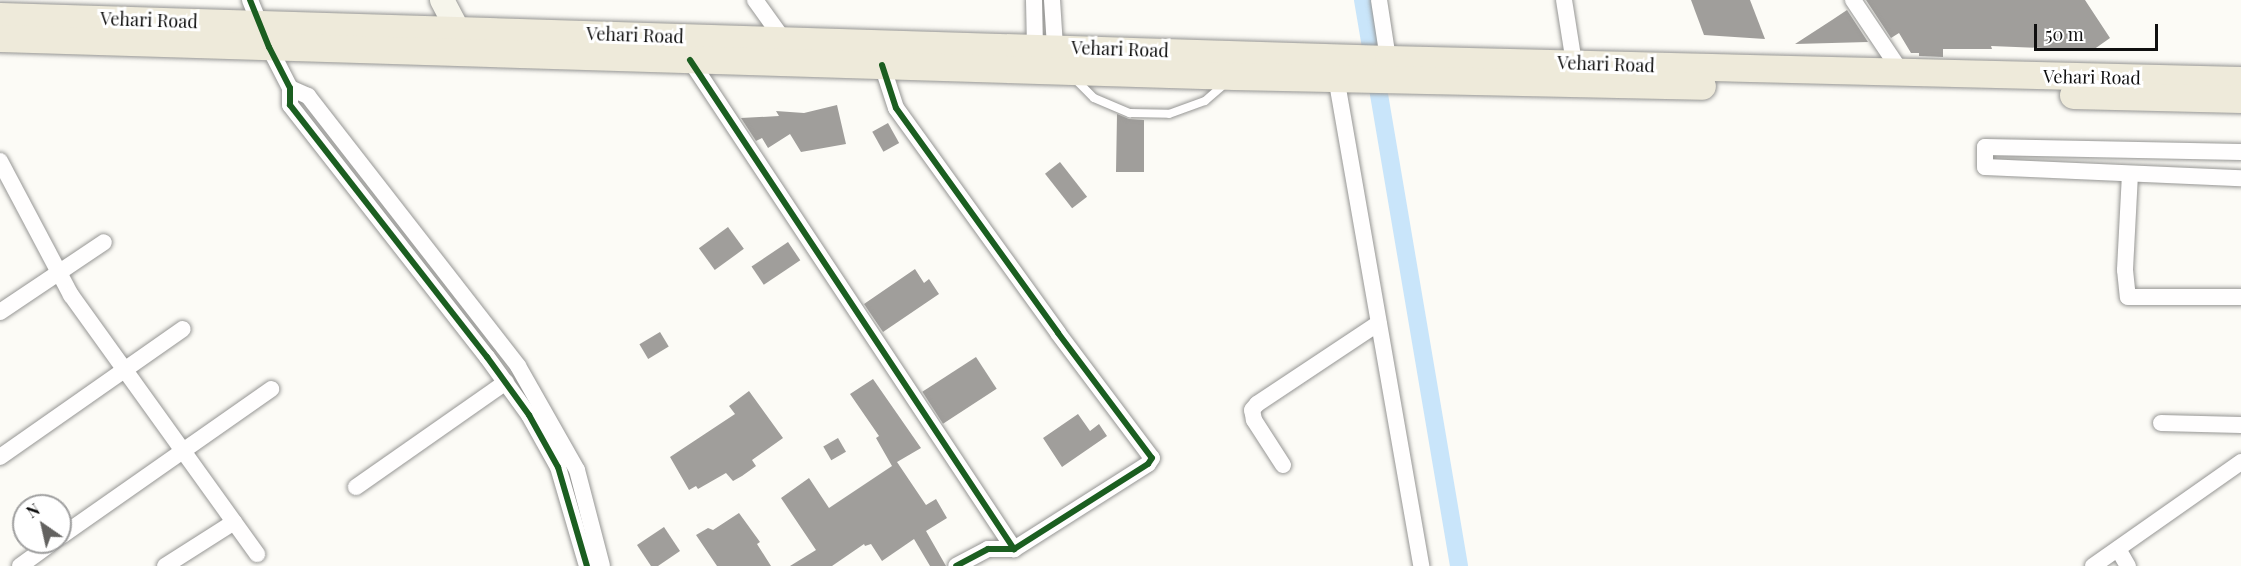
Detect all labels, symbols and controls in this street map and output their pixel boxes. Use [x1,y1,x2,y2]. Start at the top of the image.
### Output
street label: Vehari Road [100,8,198,32]
scale bar [2037,12,2162,50]
text: 50 m [2045,22,2084,46]
street label: Vehari Road [586,23,684,47]
street label: Vehari Road [1071,37,1169,61]
street label: Vehari Road [1557,52,1655,76]
street label: Vehari Road [2043,65,2141,89]
north arrow [12,494,72,554]
text: N [22,498,43,522]

